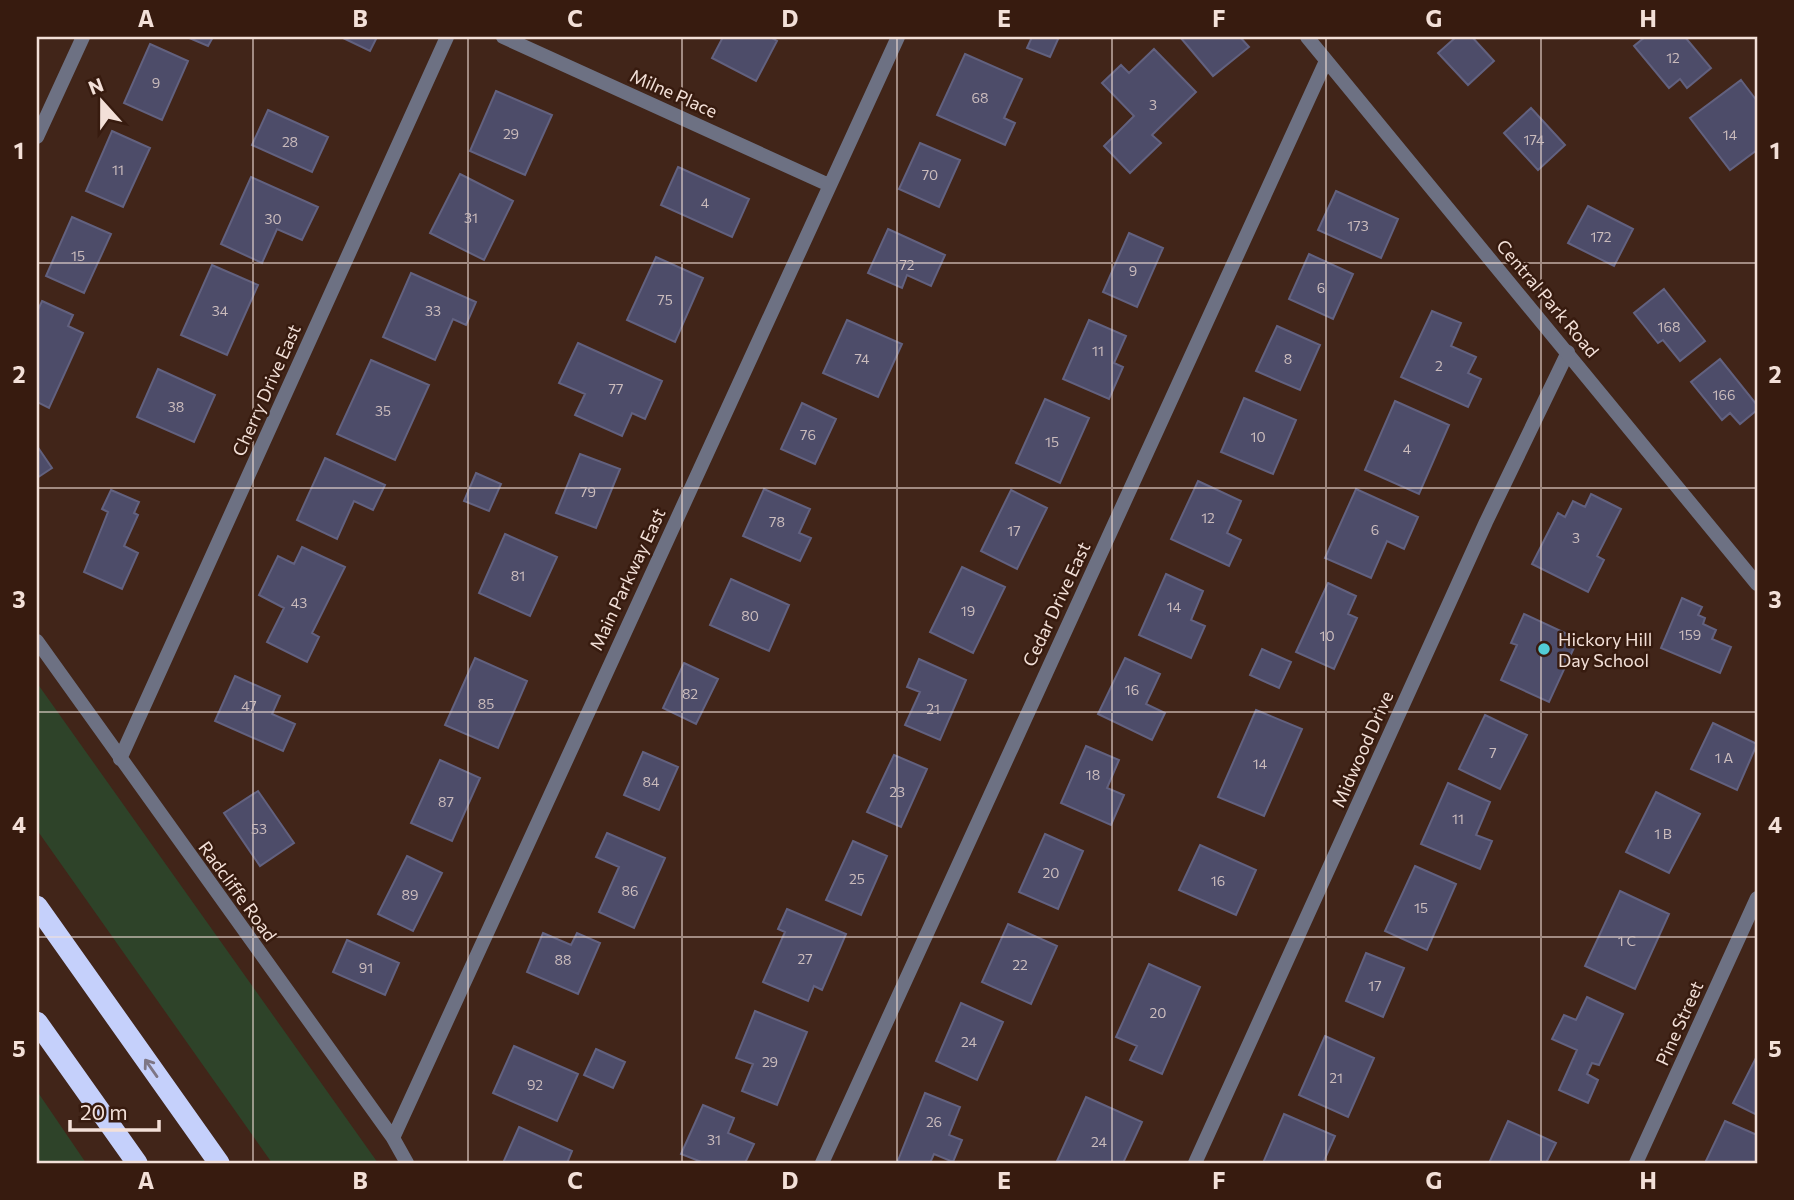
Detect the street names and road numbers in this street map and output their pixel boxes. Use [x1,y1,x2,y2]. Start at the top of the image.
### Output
street label: Milne Place [627,64,721,122]
street label: Central Park Road [1492,235,1604,361]
street label: Cherry Drive East [227,321,305,459]
street label: Main Parkway East [584,504,670,654]
street label: Cedar Drive East [1018,538,1094,670]
street label: Midwood Drive [1326,687,1398,811]
street label: Radcliffe Road [194,837,282,945]
street label: Pine Street [1651,977,1707,1069]

